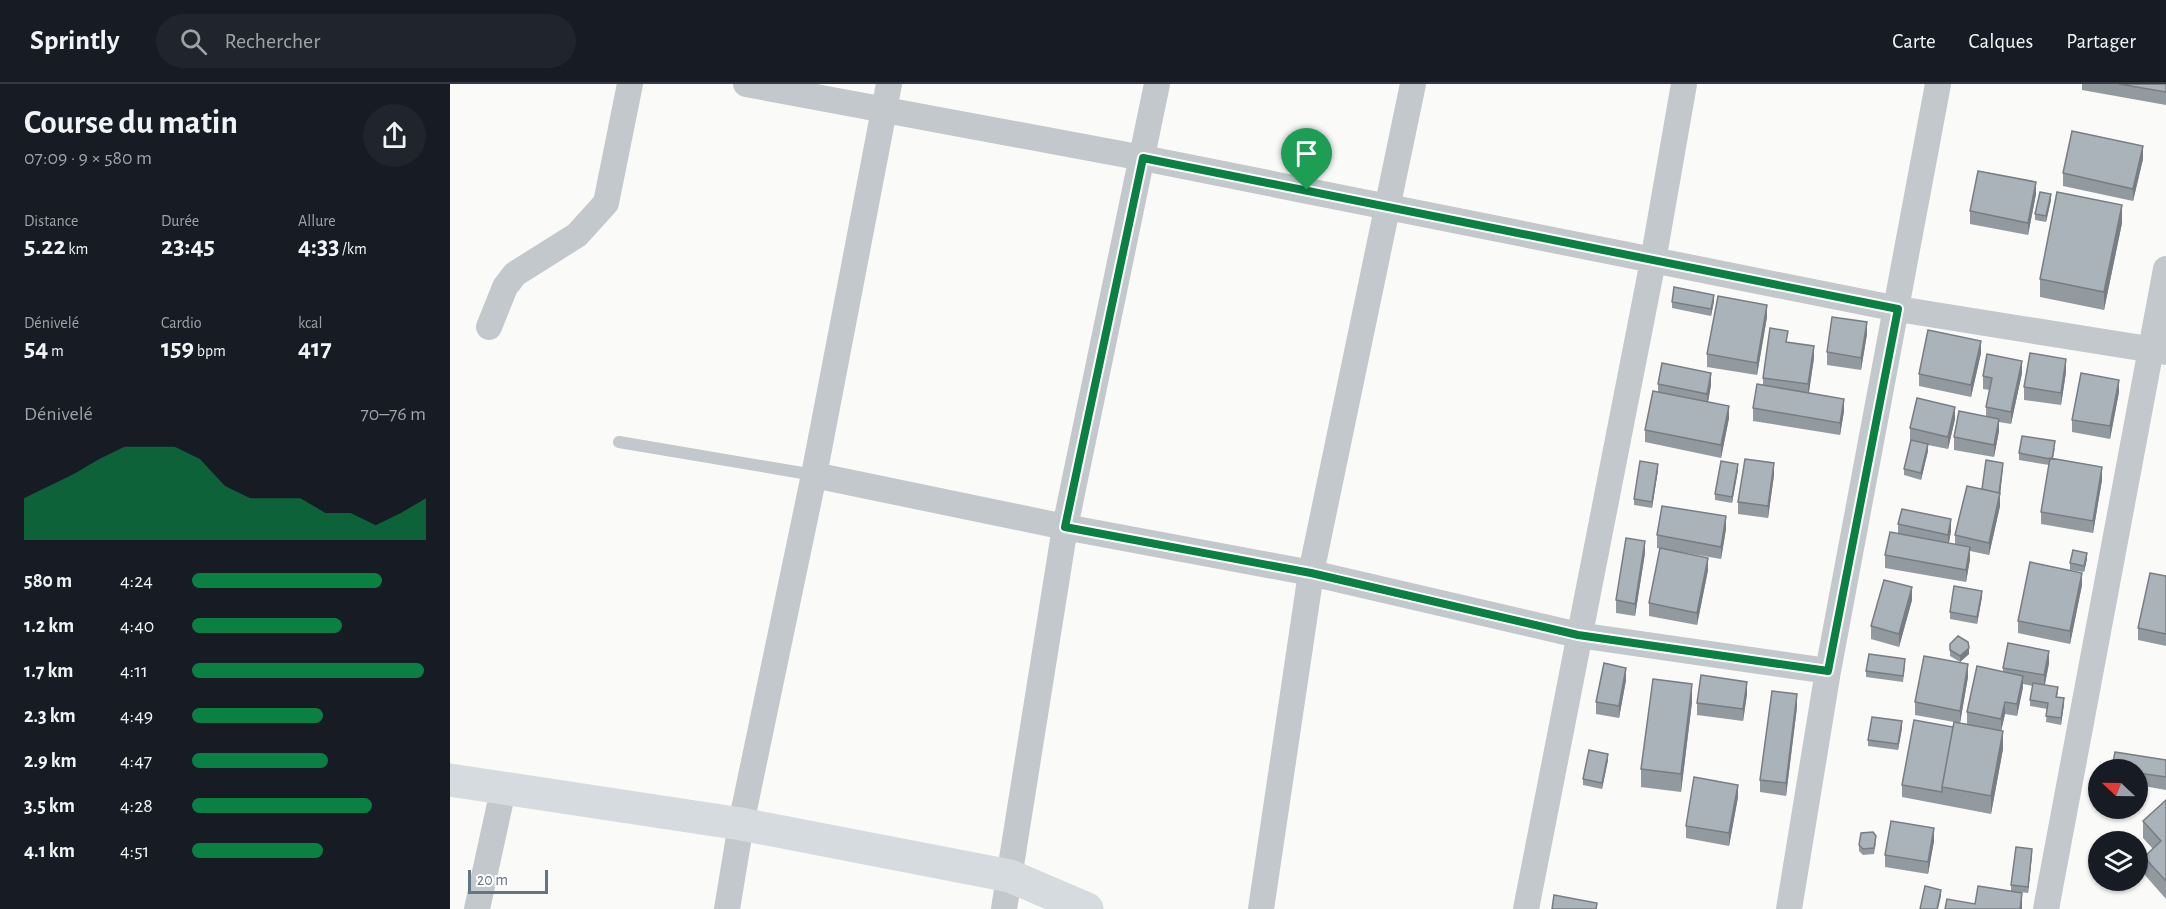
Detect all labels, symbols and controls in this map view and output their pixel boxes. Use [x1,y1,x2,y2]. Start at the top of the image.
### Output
search box [156,14,576,68]
icon: search [177,25,210,58]
text: Sprintly [30,27,120,55]
text: Rechercher [225,30,320,52]
text: Carte [1892,31,1936,52]
text: Calques [1969,31,2033,52]
text: Partager [2066,31,2136,52]
button: share [363,104,426,167]
text: Course du matin [24,107,238,140]
pin [1281,128,1332,190]
icon: arrive [1290,137,1323,170]
text: 07:09 · 9 × 580 m [24,148,152,168]
text: Distance [24,213,78,229]
text: Durée [161,213,199,229]
text: Allure [298,213,336,229]
text: 5.22 [24,233,66,259]
text: 23:45 [161,233,215,259]
text: 4:33 [298,233,339,259]
text: km [66,241,88,257]
text: /km [339,241,367,257]
text: Dénivelé [24,315,79,331]
text: Cardio [161,315,202,331]
text: kcal [298,315,322,331]
text: 54 [24,335,48,361]
text: 159 [161,335,194,361]
text: 417 [298,335,332,361]
text: m [48,343,64,359]
text: bpm [194,343,226,359]
text: Dénivelé [24,404,93,424]
text: 70–76 m [361,404,426,424]
text: 580 m [24,571,72,591]
text: 4:24 [120,571,153,591]
text: 1.2 km [24,616,74,636]
text: 4:40 [120,616,154,636]
text: 1.7 km [24,661,73,681]
text: 4:11 [120,661,148,681]
text: 2.3 km [24,706,76,726]
text: 4:49 [120,706,153,726]
text: 2.9 km [24,751,77,771]
text: 4:47 [120,751,152,771]
north arrow [2088,759,2148,819]
map controls [2088,759,2148,891]
text: 3.5 km [24,796,75,816]
text: 4:28 [120,796,153,816]
button: layers [2088,831,2148,891]
text: 4.1 km [24,841,75,861]
text: 4:51 [120,841,149,861]
scale bar [468,867,548,894]
text: 20 m [477,872,508,888]

